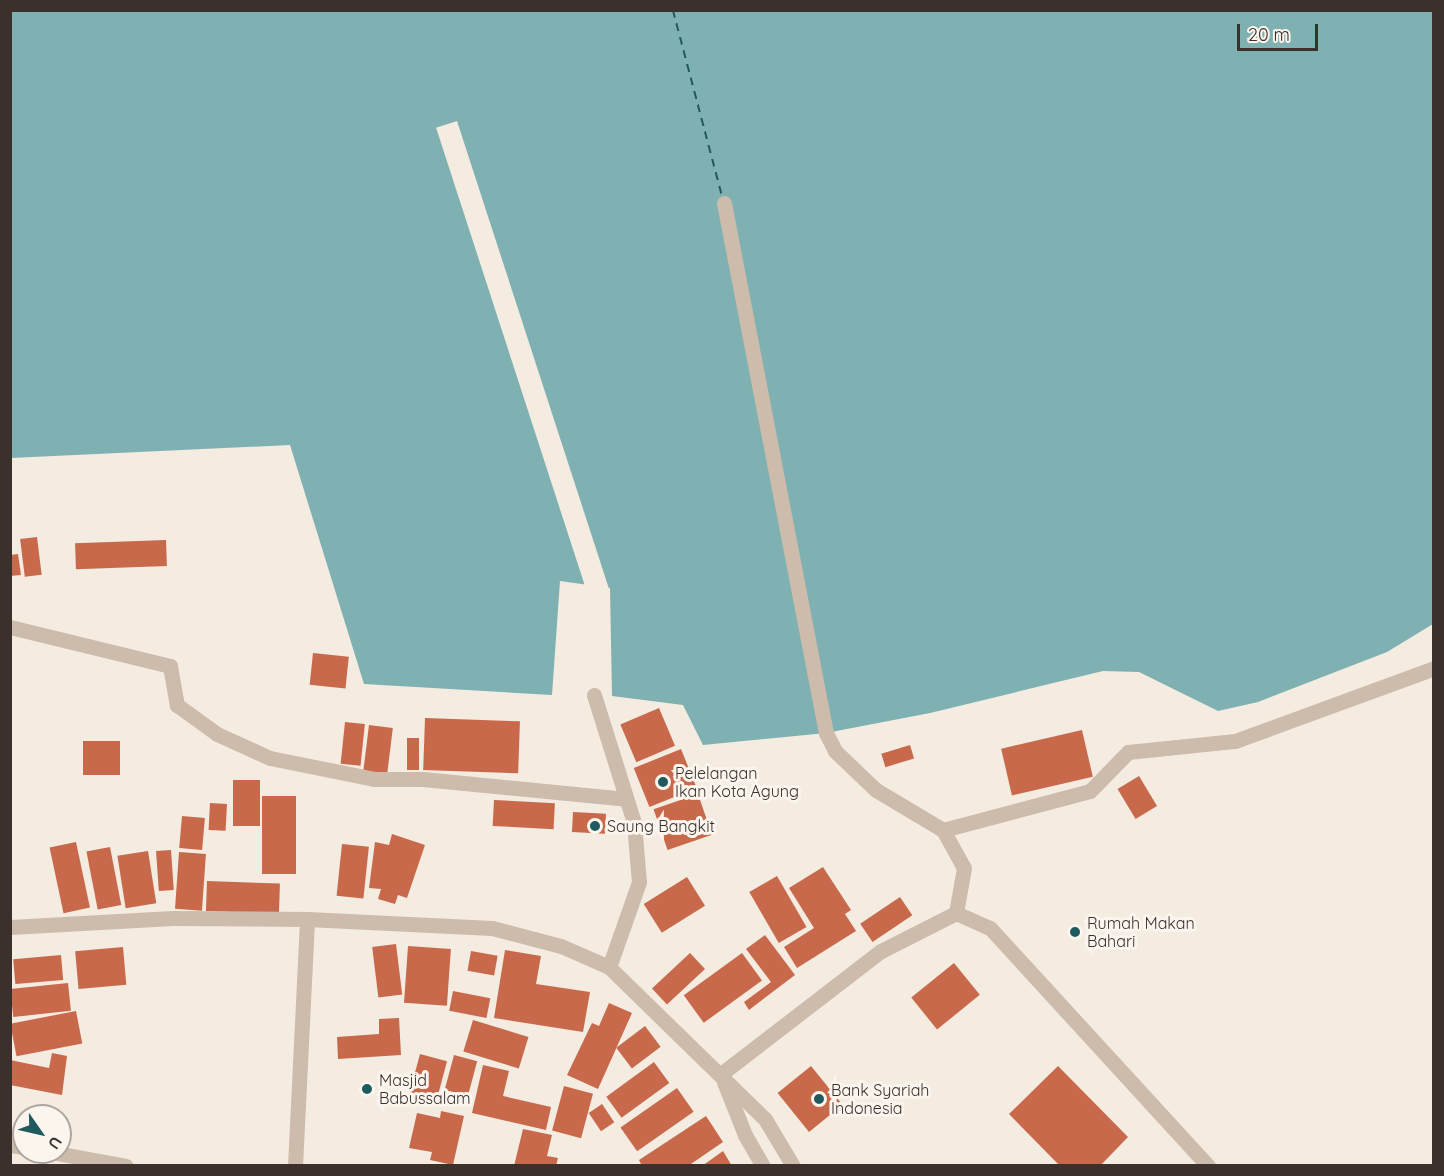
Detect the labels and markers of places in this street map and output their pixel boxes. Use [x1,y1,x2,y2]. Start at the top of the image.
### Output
place label: Pelelangan Ikan Kota Agung [675,763,799,801]
marker: Pelelangan Ikan Kota Agung [656,775,670,789]
place label: Saung Bangkit [607,816,715,836]
marker: Saung Bangkit [588,819,602,833]
place label: Rumah Makan Bahari [1087,913,1195,951]
marker: Rumah Makan Bahari [1068,925,1082,939]
place label: Masjid Babussalam [379,1070,471,1108]
place label: Bank Syariah Indonesia [831,1080,929,1118]
marker: Masjid Babussalam [360,1082,374,1096]
marker: Bank Syariah Indonesia [812,1092,826,1106]

